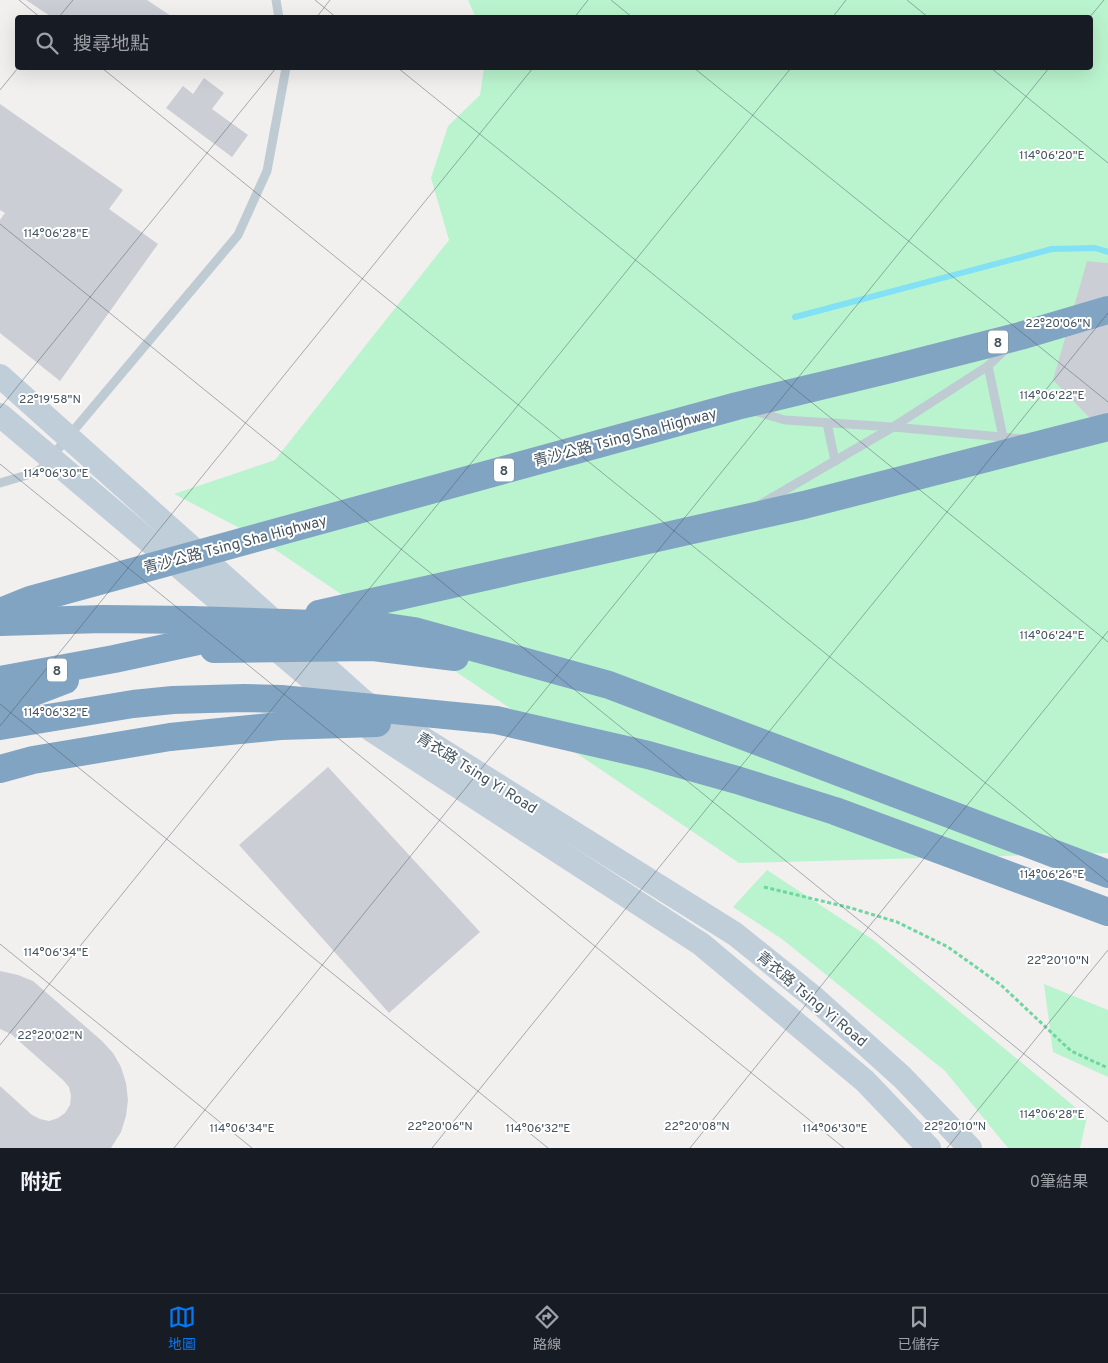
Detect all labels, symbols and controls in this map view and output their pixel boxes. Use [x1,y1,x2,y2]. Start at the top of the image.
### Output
search box [15,15,1093,70]
icon: search [33,29,61,57]
text: 搜尋地點 [73,33,149,57]
text: 114°06'20"E [1019,148,1085,164]
text: 114°06'28"E [23,226,89,242]
text: 22°20'06"N [1025,316,1091,332]
road number: 8 [988,331,1008,354]
text: 114°06'22"E [1019,388,1085,404]
text: 22°19'58"N [19,392,81,408]
street label: 青沙公路 Tsing Sha Highway [532,405,719,472]
road number: 8 [494,458,514,482]
text: 114°06'30"E [23,466,89,482]
street label: 青沙公路 Tsing Sha Highway [142,512,329,579]
text: 114°06'24"E [1019,628,1085,644]
road number: 8 [47,658,67,682]
text: 114°06'32"E [24,705,88,721]
street label: 青衣路 Tsing Yi Road [412,729,540,819]
text: 114°06'26"E [1019,867,1085,883]
text: 114°06'34"E [23,945,89,961]
street label: 青衣路 Tsing Yi Road [752,948,870,1052]
text: 22°20'10"N [1027,953,1089,969]
text: 22°20'02"N [17,1028,83,1044]
text: 114°06'28"E [1019,1107,1085,1123]
text: 22°20'06"N [407,1119,473,1135]
text: 22°20'08"N [664,1119,730,1135]
text: 22°20'10"N [924,1119,986,1135]
text: 114°06'34"E [209,1121,275,1137]
text: 114°06'32"E [506,1121,570,1137]
text: 114°06'30"E [802,1121,868,1137]
text: 附近 [20,1170,62,1197]
text: 0筆結果 [1030,1173,1088,1193]
tab: 地圖 [168,1303,196,1354]
tab: 路線 [533,1303,561,1354]
tab: 已儲存 [898,1303,940,1354]

